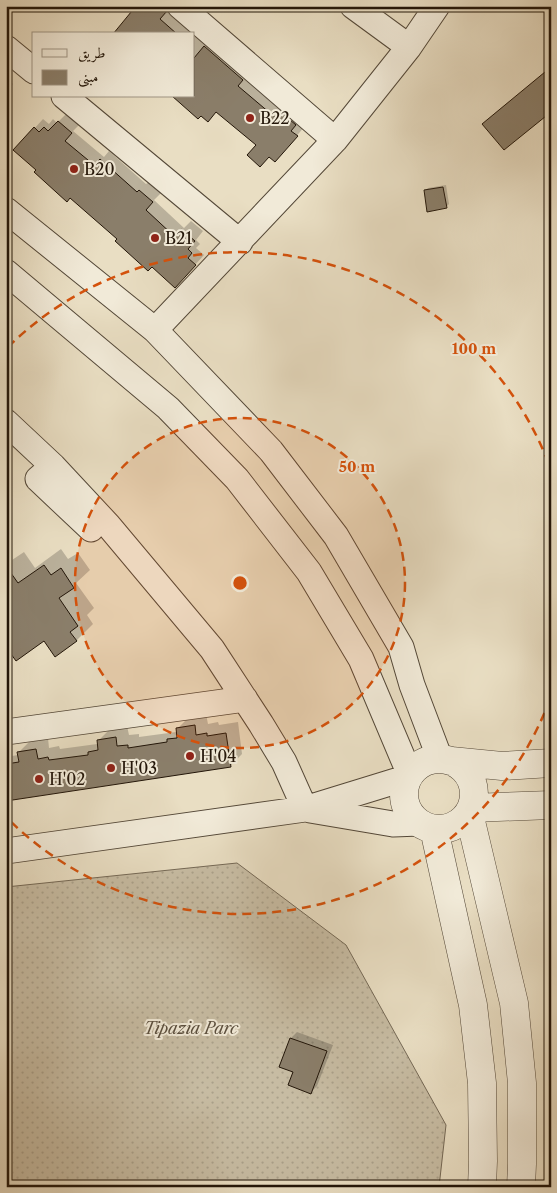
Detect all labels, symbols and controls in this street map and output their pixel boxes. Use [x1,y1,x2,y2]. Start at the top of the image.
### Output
legend [32,32,195,98]
text: طريق [78,43,105,63]
text: مبنى [78,67,98,88]
place label: B22 [260,108,290,128]
marker: B22 [244,112,256,124]
place label: B20 [84,159,115,179]
marker: B20 [68,163,80,175]
place label: B21 [165,228,192,248]
marker: B21 [149,232,161,244]
text: 100 m [452,339,496,358]
text: 50 m [339,457,375,476]
centre of rings [231,574,249,592]
place label: H'04 [200,746,237,766]
marker: H'04 [184,750,196,762]
place label: H'03 [121,758,157,778]
marker: H'03 [105,762,117,774]
place label: H'02 [49,769,86,789]
marker: H'02 [33,773,45,785]
park label: Tipazia Parc [144,1018,239,1038]

